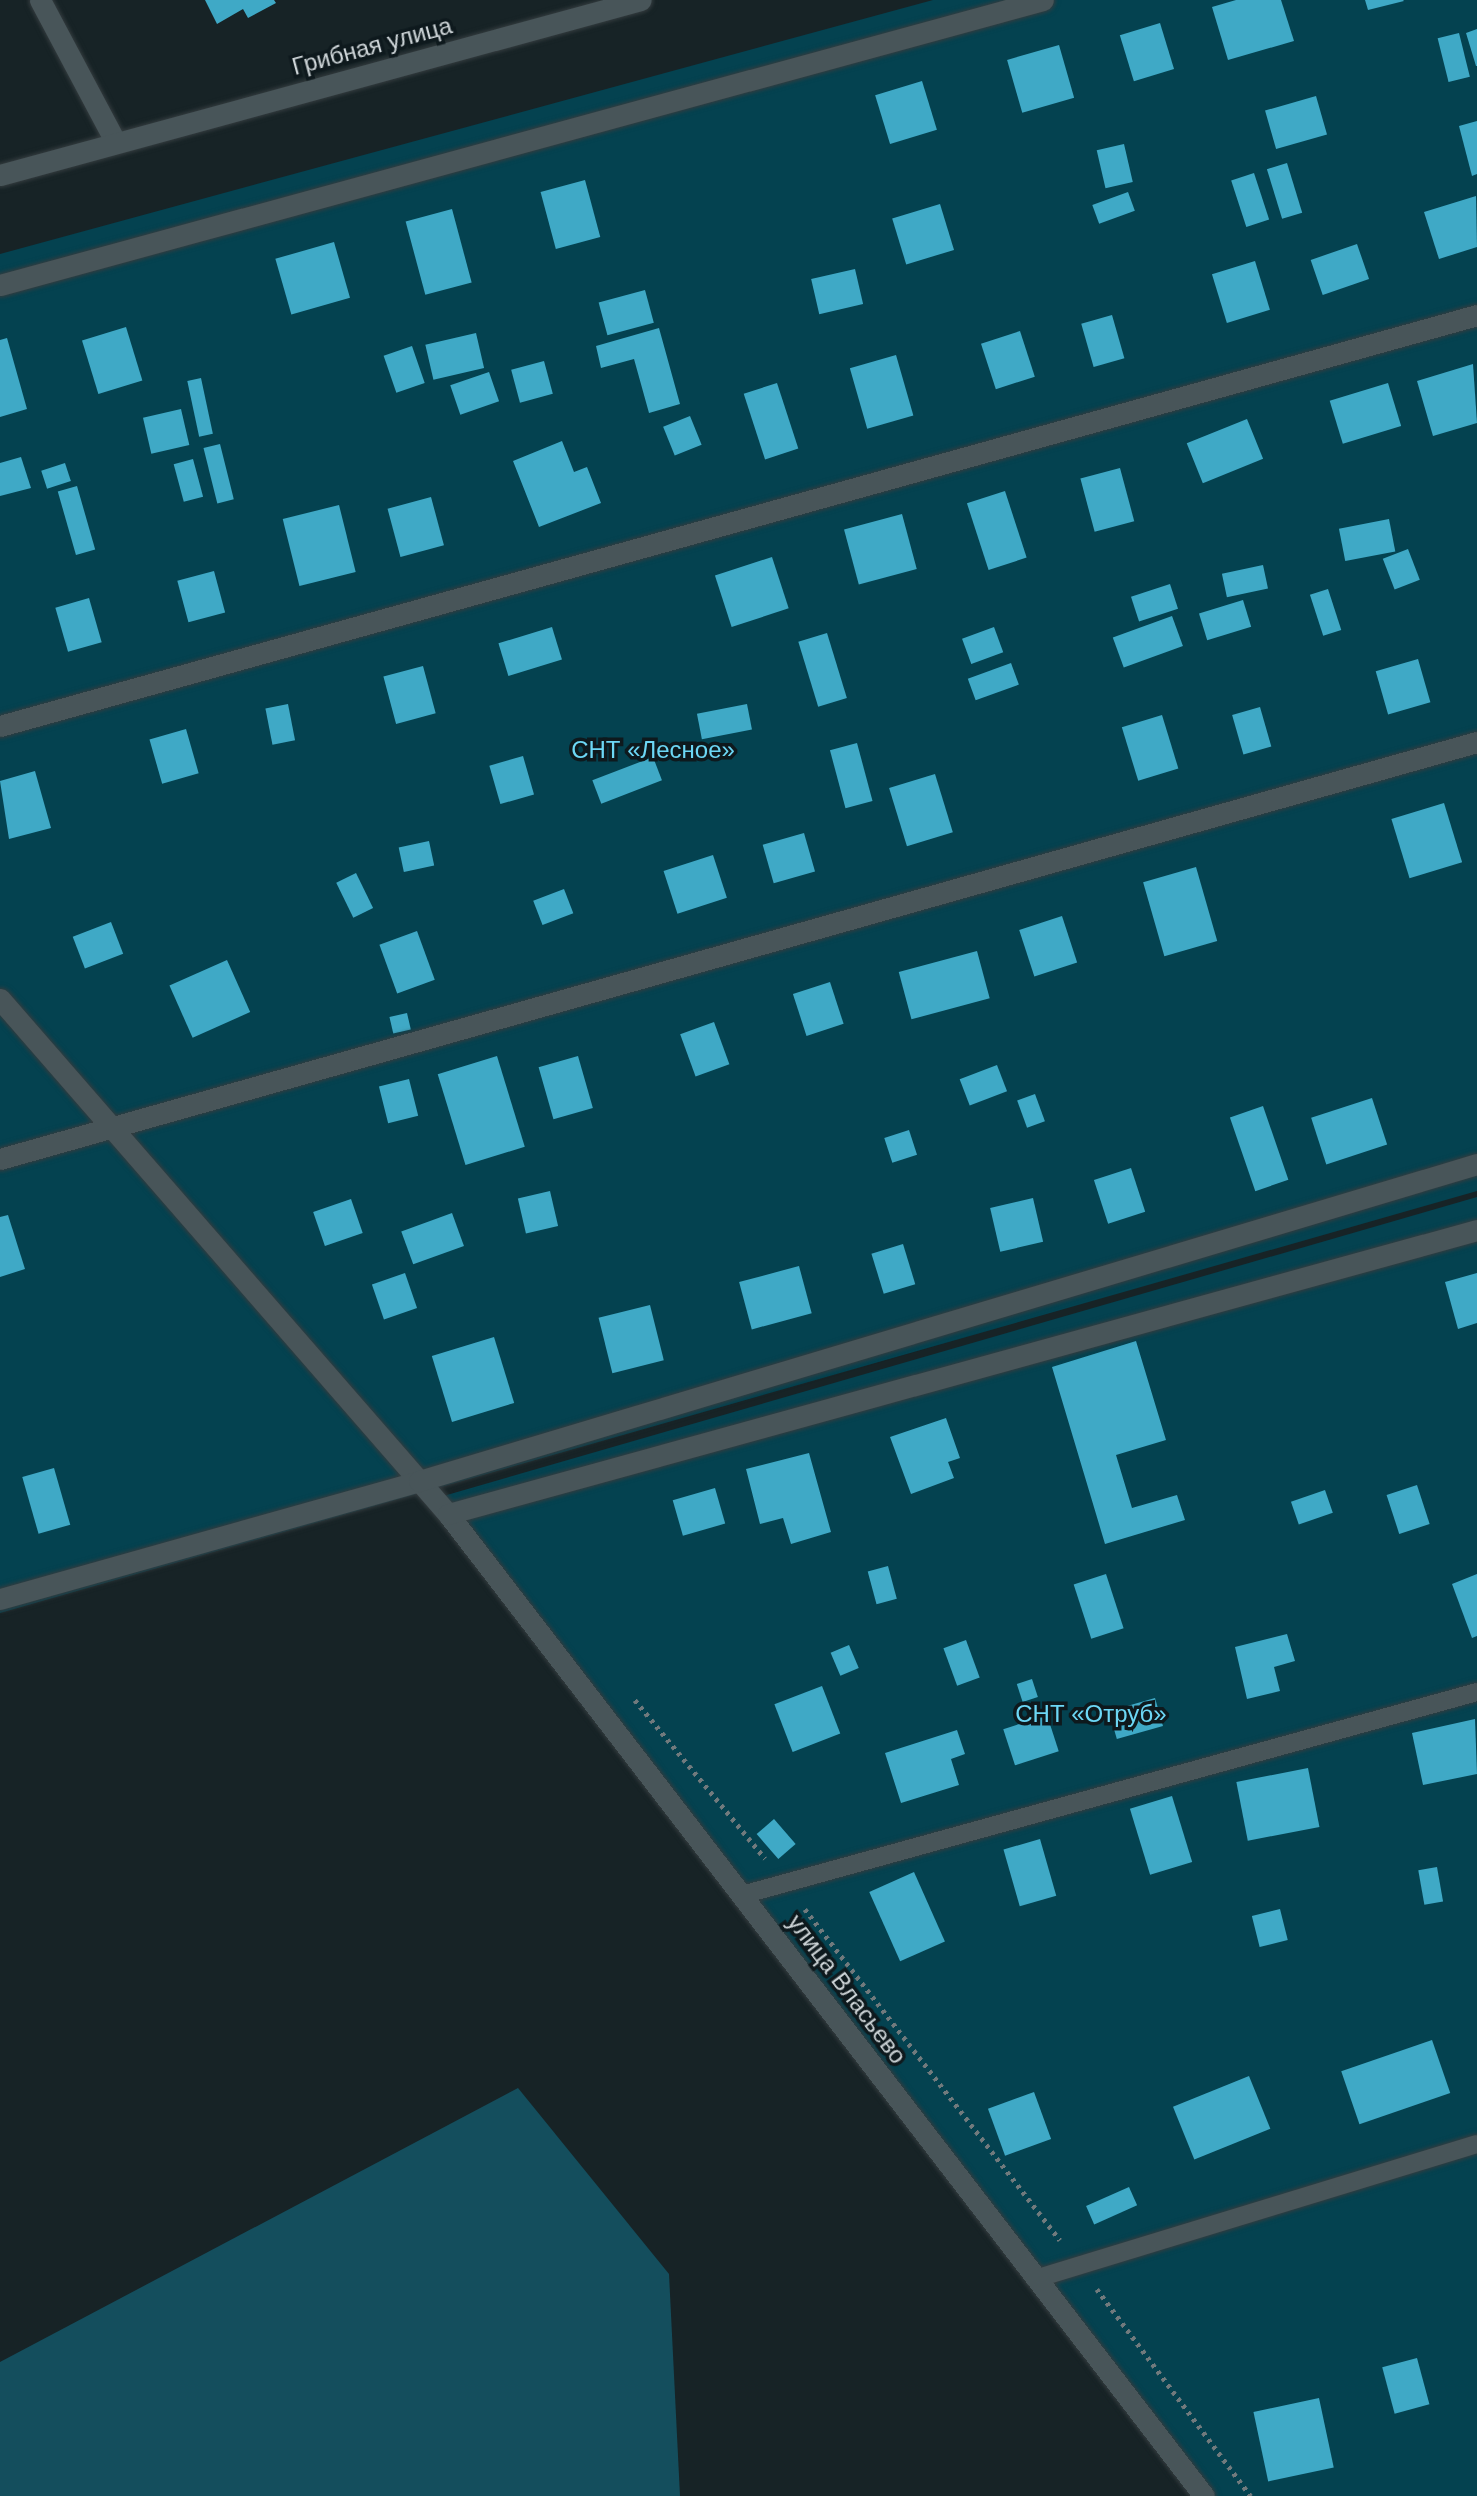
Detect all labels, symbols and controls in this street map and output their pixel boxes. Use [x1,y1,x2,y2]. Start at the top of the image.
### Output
street label: Грибная улица [289,11,455,81]
park label: СНТ «Лесное» [571,736,735,764]
park label: СНТ «Отруб» [1015,1700,1167,1728]
street label: улица Власьево [781,1909,913,2069]

